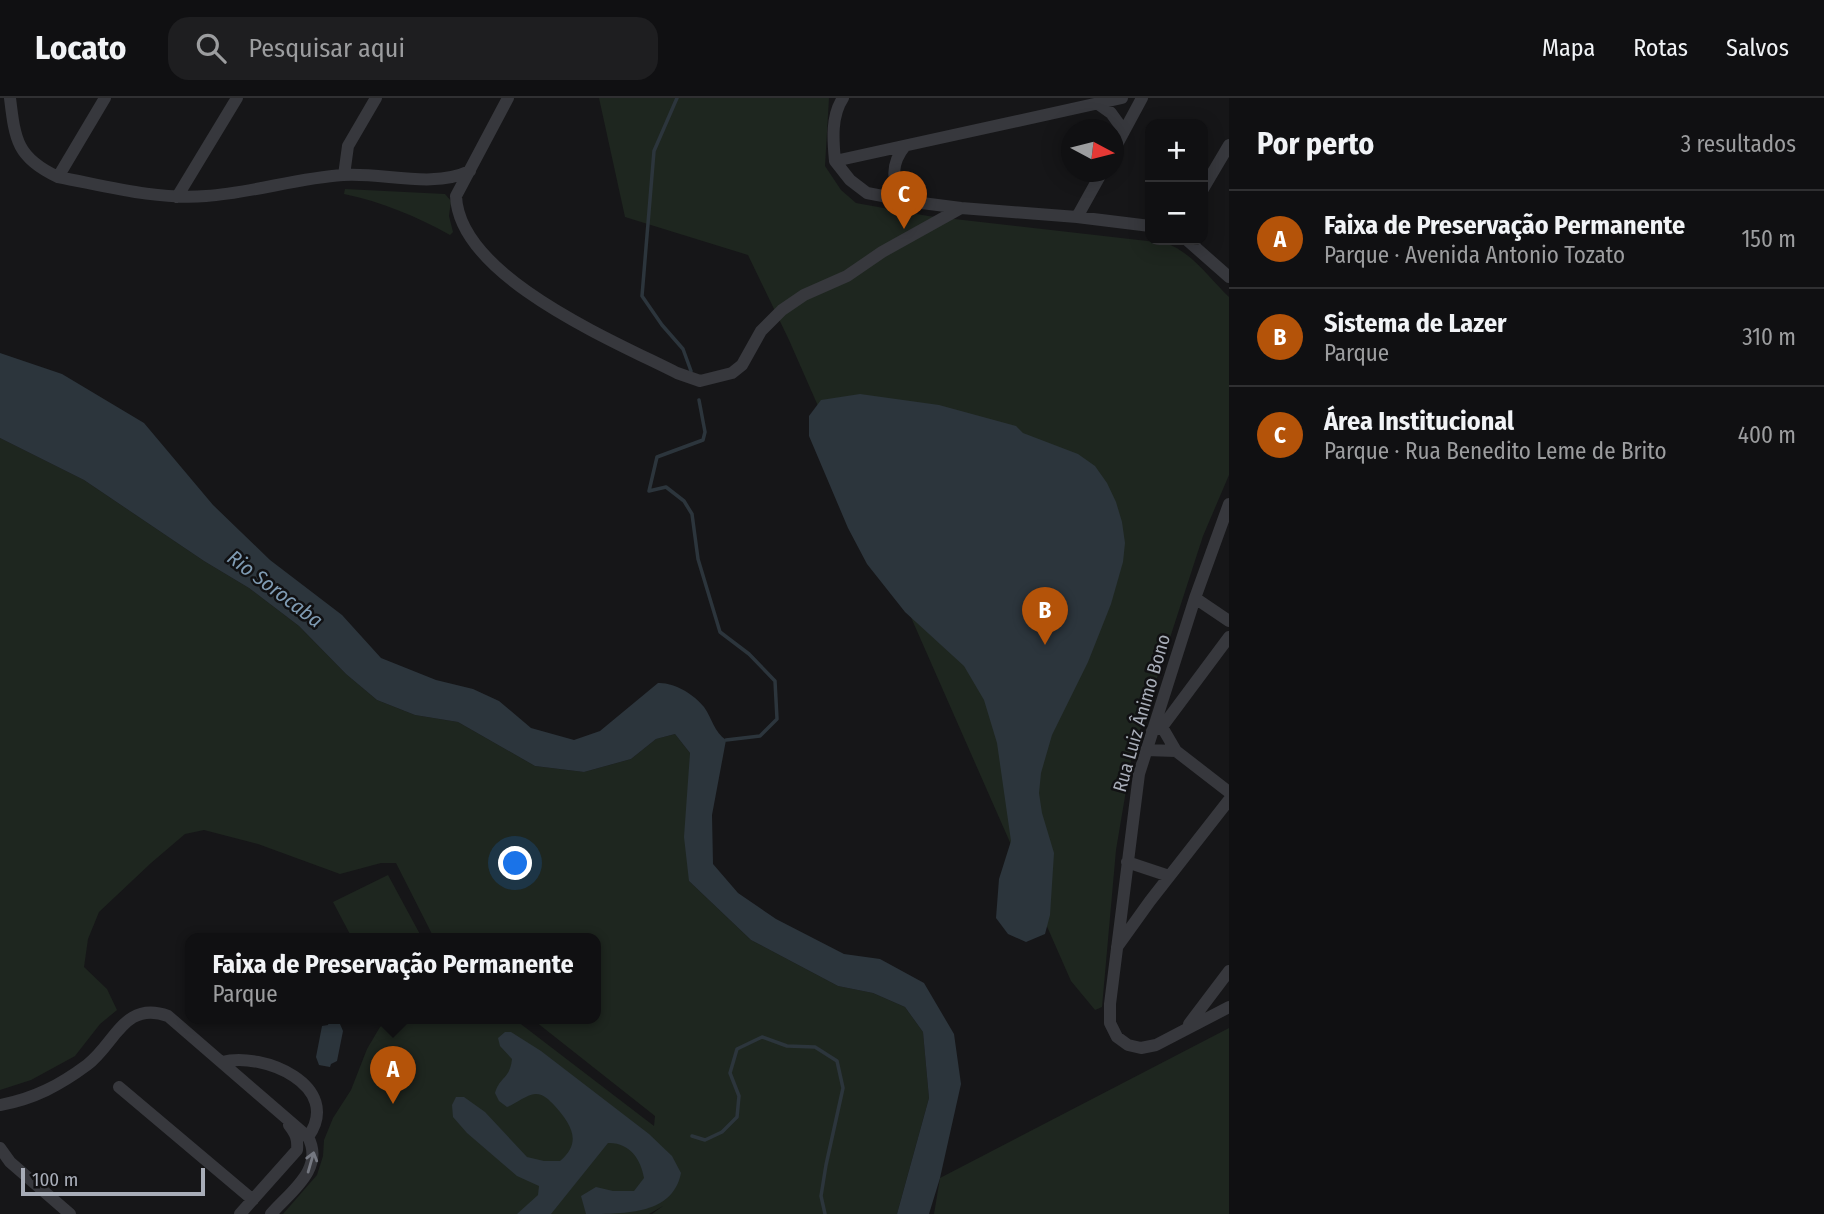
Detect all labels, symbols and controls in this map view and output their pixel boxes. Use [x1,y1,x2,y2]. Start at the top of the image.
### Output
search box [168,17,658,80]
text: Locato [35,28,126,68]
icon: search [192,29,230,67]
text: Pesquisar aqui [248,33,405,64]
text: Mapa [1542,34,1595,62]
text: Rotas [1633,34,1688,62]
text: Salvos [1726,34,1789,62]
north arrow [1061,119,1124,182]
map controls [1145,119,1208,245]
button: + [1145,119,1208,182]
text: Por perto [1257,126,1374,162]
text: 3 resultados [1681,130,1796,158]
pin: C [881,171,927,229]
button: − [1145,182,1208,245]
text: Faixa de Preservação Permanente [1324,210,1685,241]
text: A [1274,225,1286,253]
text: 150 m [1741,225,1796,253]
text: Parque · Avenida Antonio Tozato [1324,241,1625,269]
text: Sistema de Lazer [1324,308,1507,339]
text: B [1274,323,1286,351]
text: 310 m [1742,323,1796,351]
text: Parque [1324,339,1389,367]
text: Área Institucional [1324,406,1514,437]
text: C [1274,421,1286,449]
text: 400 m [1738,421,1796,449]
text: Parque · Rua Benedito Leme de Brito [1324,437,1667,465]
water label: Rio Sorocaba [222,545,328,633]
pin: B [1022,587,1068,645]
street label: Rua Luiz Ânimo Bono [1108,632,1175,795]
your location [498,846,532,880]
popup [185,933,601,1024]
text: Faixa de Preservação Permanente [212,949,574,980]
text: Parque [212,980,278,1008]
pin: A [370,1046,416,1104]
one-way arrow [305,1151,318,1173]
scale bar [21,1165,205,1197]
text: 100 m [32,1168,78,1191]

